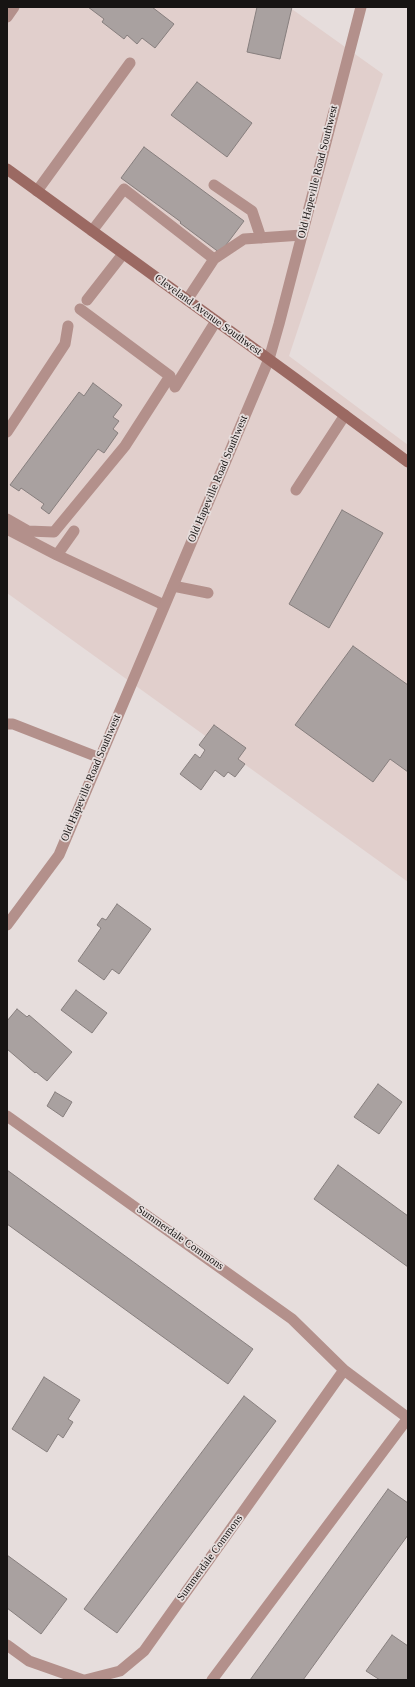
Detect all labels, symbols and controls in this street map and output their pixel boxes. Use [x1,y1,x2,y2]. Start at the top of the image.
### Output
street label: Old Hapeville Road Southwest [295,104,341,240]
street label: Cleveland Avenue Southwest [152,272,264,358]
street label: Old Hapeville Road Southwest [185,414,251,544]
street label: Old Hapeville Road Southwest [58,713,124,843]
street label: Summerdale Commons [134,1203,226,1273]
street label: Summerdale Commons [174,1512,246,1604]

